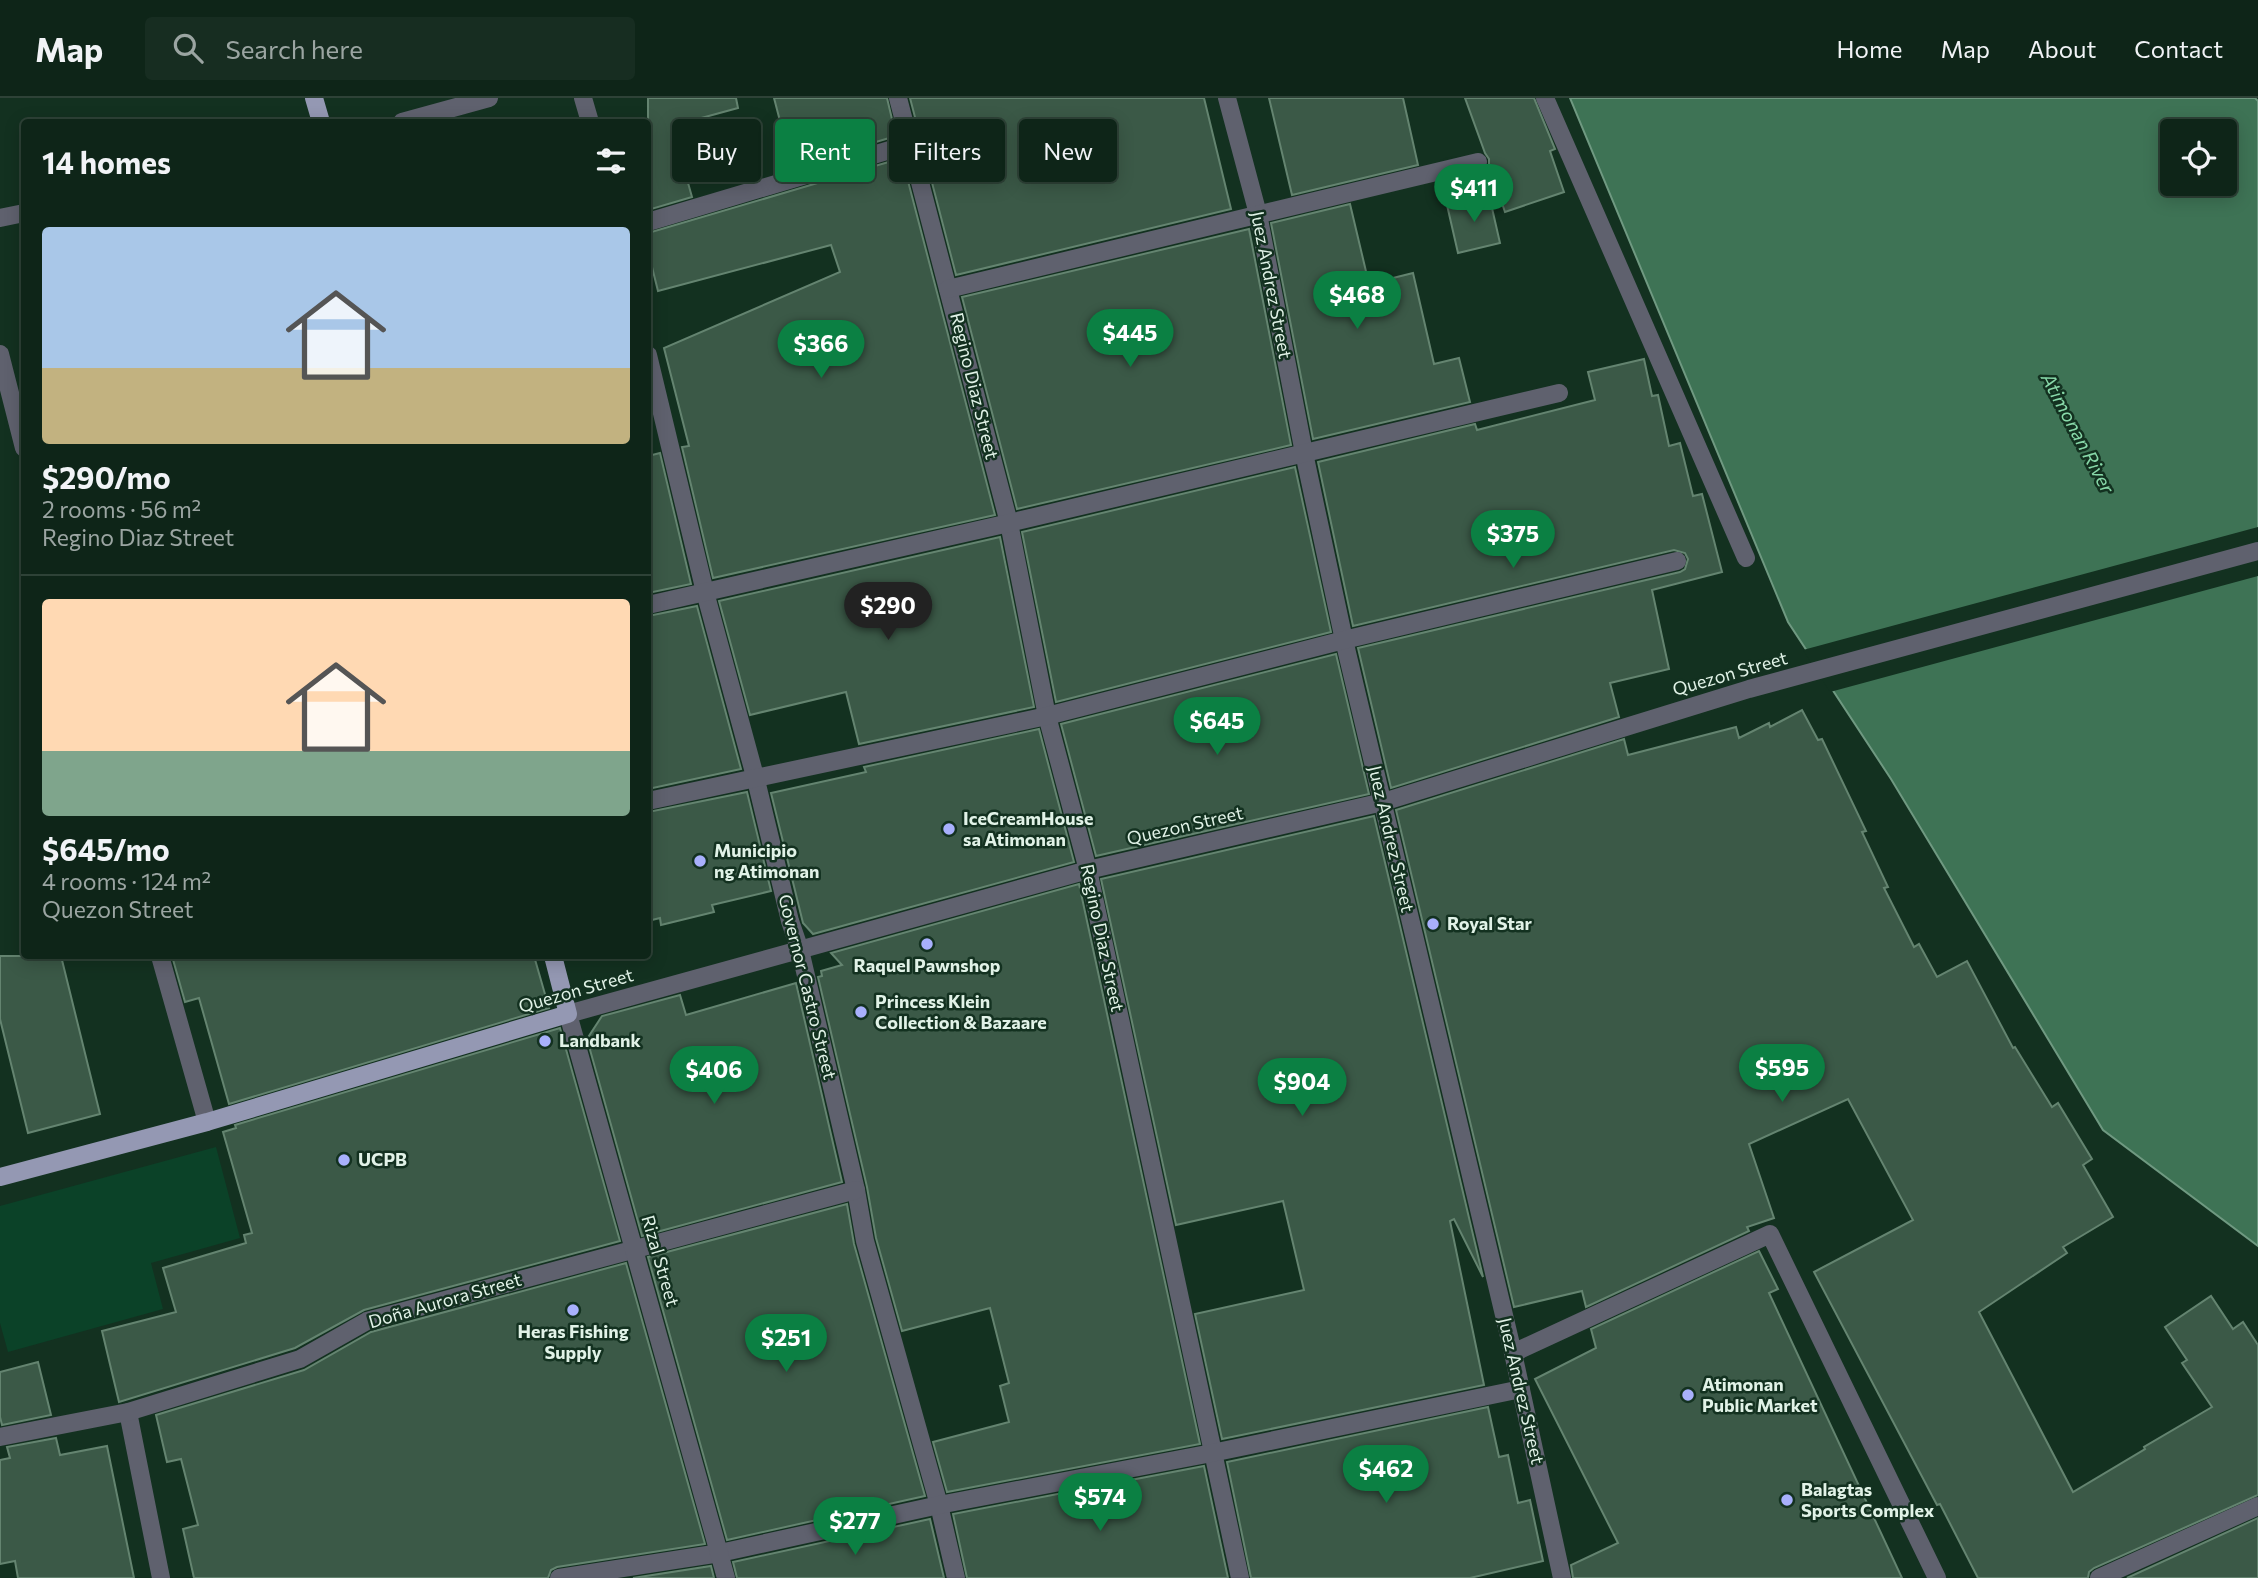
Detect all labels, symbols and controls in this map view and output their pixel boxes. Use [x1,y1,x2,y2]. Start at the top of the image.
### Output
search box [145,17,635,80]
text: Map [35,28,103,69]
icon: search [169,29,207,67]
text: Search here [225,33,363,64]
text: Home [1837,34,1903,63]
text: Map [1941,34,1990,63]
text: About [2028,34,2096,63]
text: Contact [2134,34,2223,63]
chip: Buy [672,119,761,182]
chip: Rent [775,119,875,182]
chip: Filters [889,119,1005,182]
chip: New [1019,119,1117,182]
map controls [2160,119,2237,196]
button: locate [2160,119,2237,196]
icon: filters [592,142,630,180]
text: 14 homes [42,143,171,180]
pin: $411 [1433,164,1515,224]
text: $411 [1450,173,1498,201]
street label: Juez Andrez Street [1247,209,1297,361]
icon: home [273,272,399,398]
pin: $468 [1316,272,1398,331]
text: $468 [1329,280,1385,308]
street label: Regino Diaz Street [946,310,1004,461]
pin: $445 [1089,310,1171,369]
text: $445 [1103,318,1157,346]
pin: $366 [780,320,862,380]
text: $366 [794,329,849,357]
water label: Atimonan River [2037,368,2120,498]
text: $290/mo [42,458,171,495]
text: 2 rooms · 56 m² [42,495,201,523]
pin: $375 [1472,510,1554,570]
text: $375 [1487,519,1539,547]
text: Regino Diaz Street [42,523,234,551]
pin: $290 [847,582,929,642]
text: $290 [860,591,916,619]
icon: home [273,644,399,770]
street label: Quezon Street [1670,646,1790,700]
pin: $645 [1176,698,1258,757]
text: $645 [1190,706,1244,734]
street label: Juez Andrez Street [1364,763,1420,914]
street label: Quezon Street [1125,801,1245,849]
place label: IceCreamHouse sa Atimonan [963,807,1093,850]
marker: IceCreamHouse sa Atimonan [941,821,957,837]
text: $645/mo [42,830,170,867]
place label: Municipio ng Atimonan [714,839,819,882]
marker: Municipio ng Atimonan [692,853,708,869]
street label: Regino Diaz Street [1077,862,1129,1014]
text: 4 rooms · 124 m² [42,867,211,895]
street label: Governor Castro Street [774,892,842,1082]
text: Quezon Street [42,895,194,923]
place label: Royal Star [1447,912,1532,934]
marker: Royal Star [1425,916,1441,932]
marker: Raquel Pawnshop [919,936,935,952]
place label: Raquel Pawnshop [853,954,1001,976]
street label: Quezon Street [516,963,636,1017]
place label: Princess Klein Collection & Bazaare [875,990,1047,1033]
marker: Princess Klein Collection & Bazaare [853,1004,869,1020]
place label: Landbank [559,1029,641,1051]
marker: Landbank [537,1033,553,1049]
pin: $595 [1741,1044,1823,1104]
pin: $406 [673,1046,755,1106]
text: $595 [1755,1053,1809,1081]
text: $406 [686,1055,742,1083]
pin: $904 [1261,1058,1343,1118]
text: $904 [1274,1067,1330,1095]
place label: UCPB [358,1148,407,1170]
marker: UCPB [336,1152,352,1168]
street label: Rizal Street [637,1213,684,1309]
street label: Doña Aurora Street [366,1268,524,1332]
marker: Heras Fishing Supply [565,1302,581,1318]
pin: $251 [745,1314,827,1374]
street label: Juez Andrez Street [1494,1315,1550,1466]
place label: Heras Fishing Supply [517,1320,629,1363]
text: $251 [761,1323,811,1351]
place label: Atimonan Public Market [1702,1373,1818,1416]
marker: Atimonan Public Market [1680,1387,1696,1403]
pin: $462 [1345,1446,1427,1505]
text: $462 [1359,1454,1413,1482]
pin: $574 [1059,1474,1141,1533]
place label: Balagtas Sports Complex [1801,1478,1934,1521]
text: $574 [1074,1482,1126,1510]
marker: Balagtas Sports Complex [1779,1492,1795,1508]
pin: $277 [814,1498,896,1557]
text: $277 [829,1506,881,1534]

